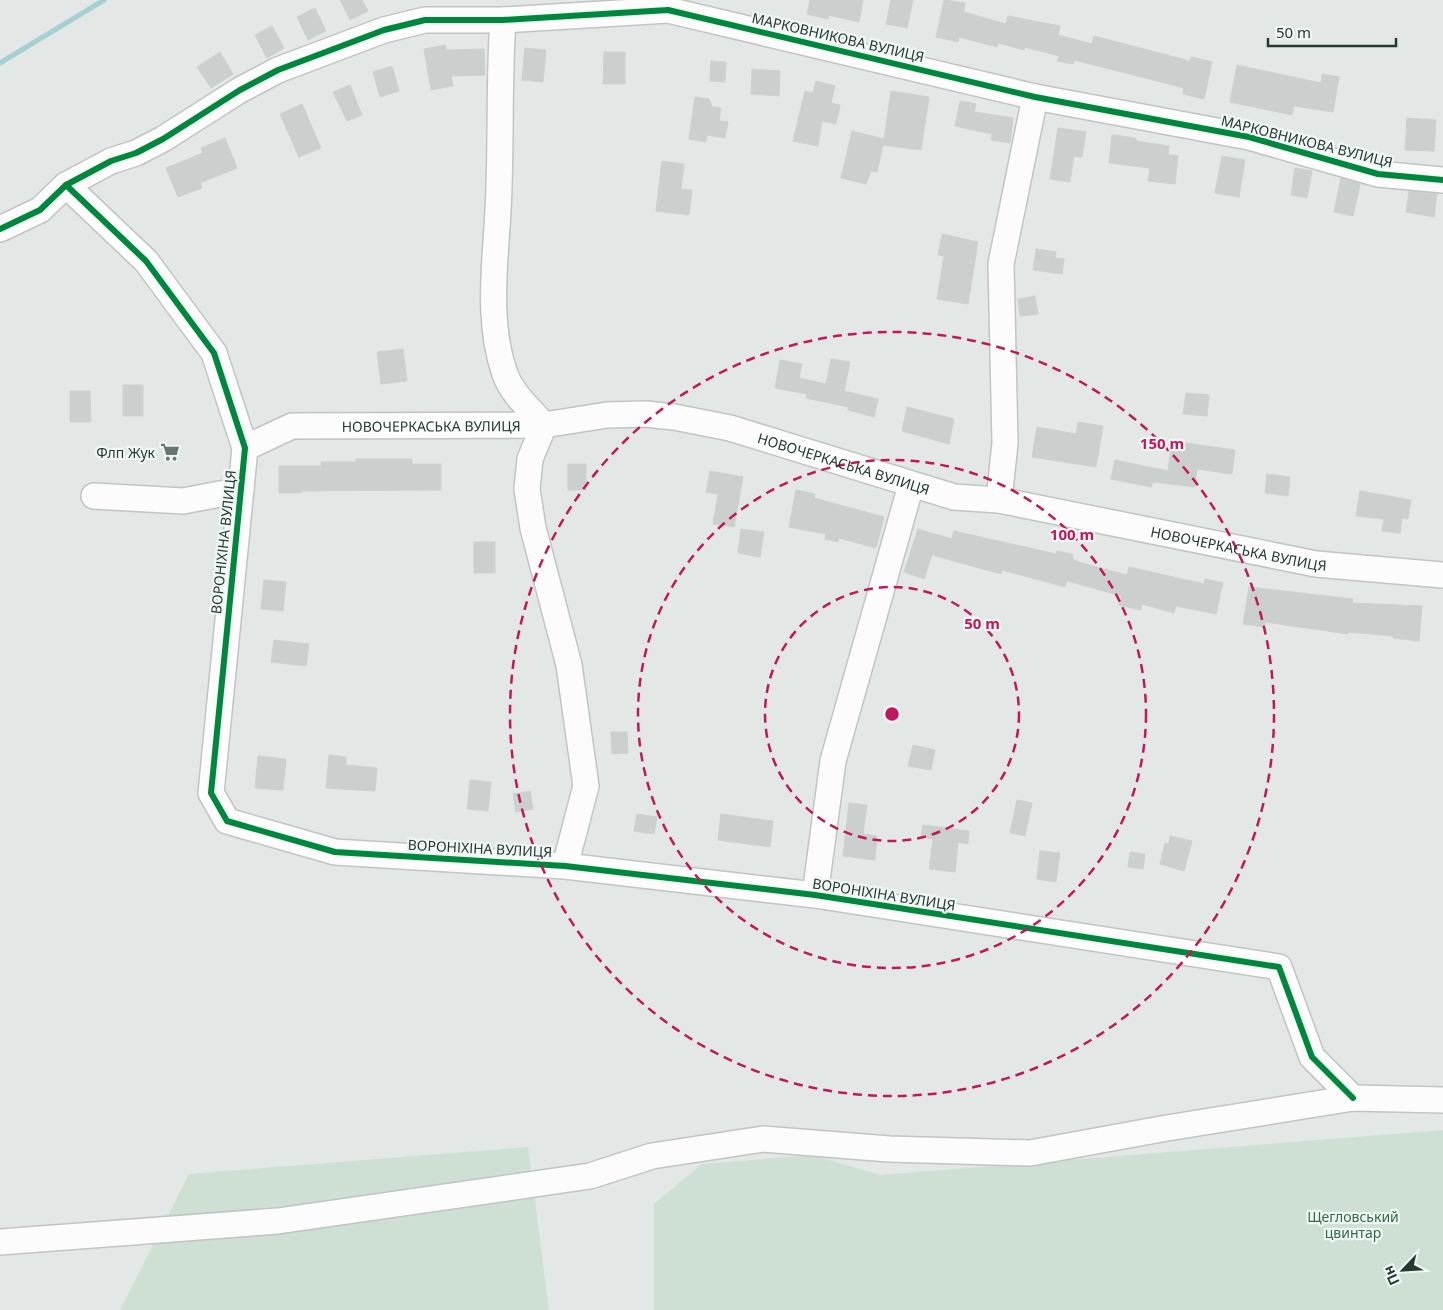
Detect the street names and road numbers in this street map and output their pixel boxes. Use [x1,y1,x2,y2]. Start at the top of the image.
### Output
street label: МАРКОВНИКОВА ВУЛИЦЯ [750,8,926,66]
street label: МАРКОВНИКОВА ВУЛИЦЯ [1219,110,1395,172]
street label: НОВОЧЕРКАСЬКА ВУЛИЦЯ [342,416,521,435]
street label: НОВОЧЕРКАСЬКА ВУЛИЦЯ [756,428,932,498]
street label: ВОРОНІХІНА ВУЛИЦЯ [206,469,240,615]
street label: НОВОЧЕРКАСЬКА ВУЛИЦЯ [1149,521,1327,574]
street label: ВОРОНІХІНА ВУЛИЦЯ [407,835,553,861]
street label: ВОРОНІХІНА ВУЛИЦЯ [811,873,957,915]

